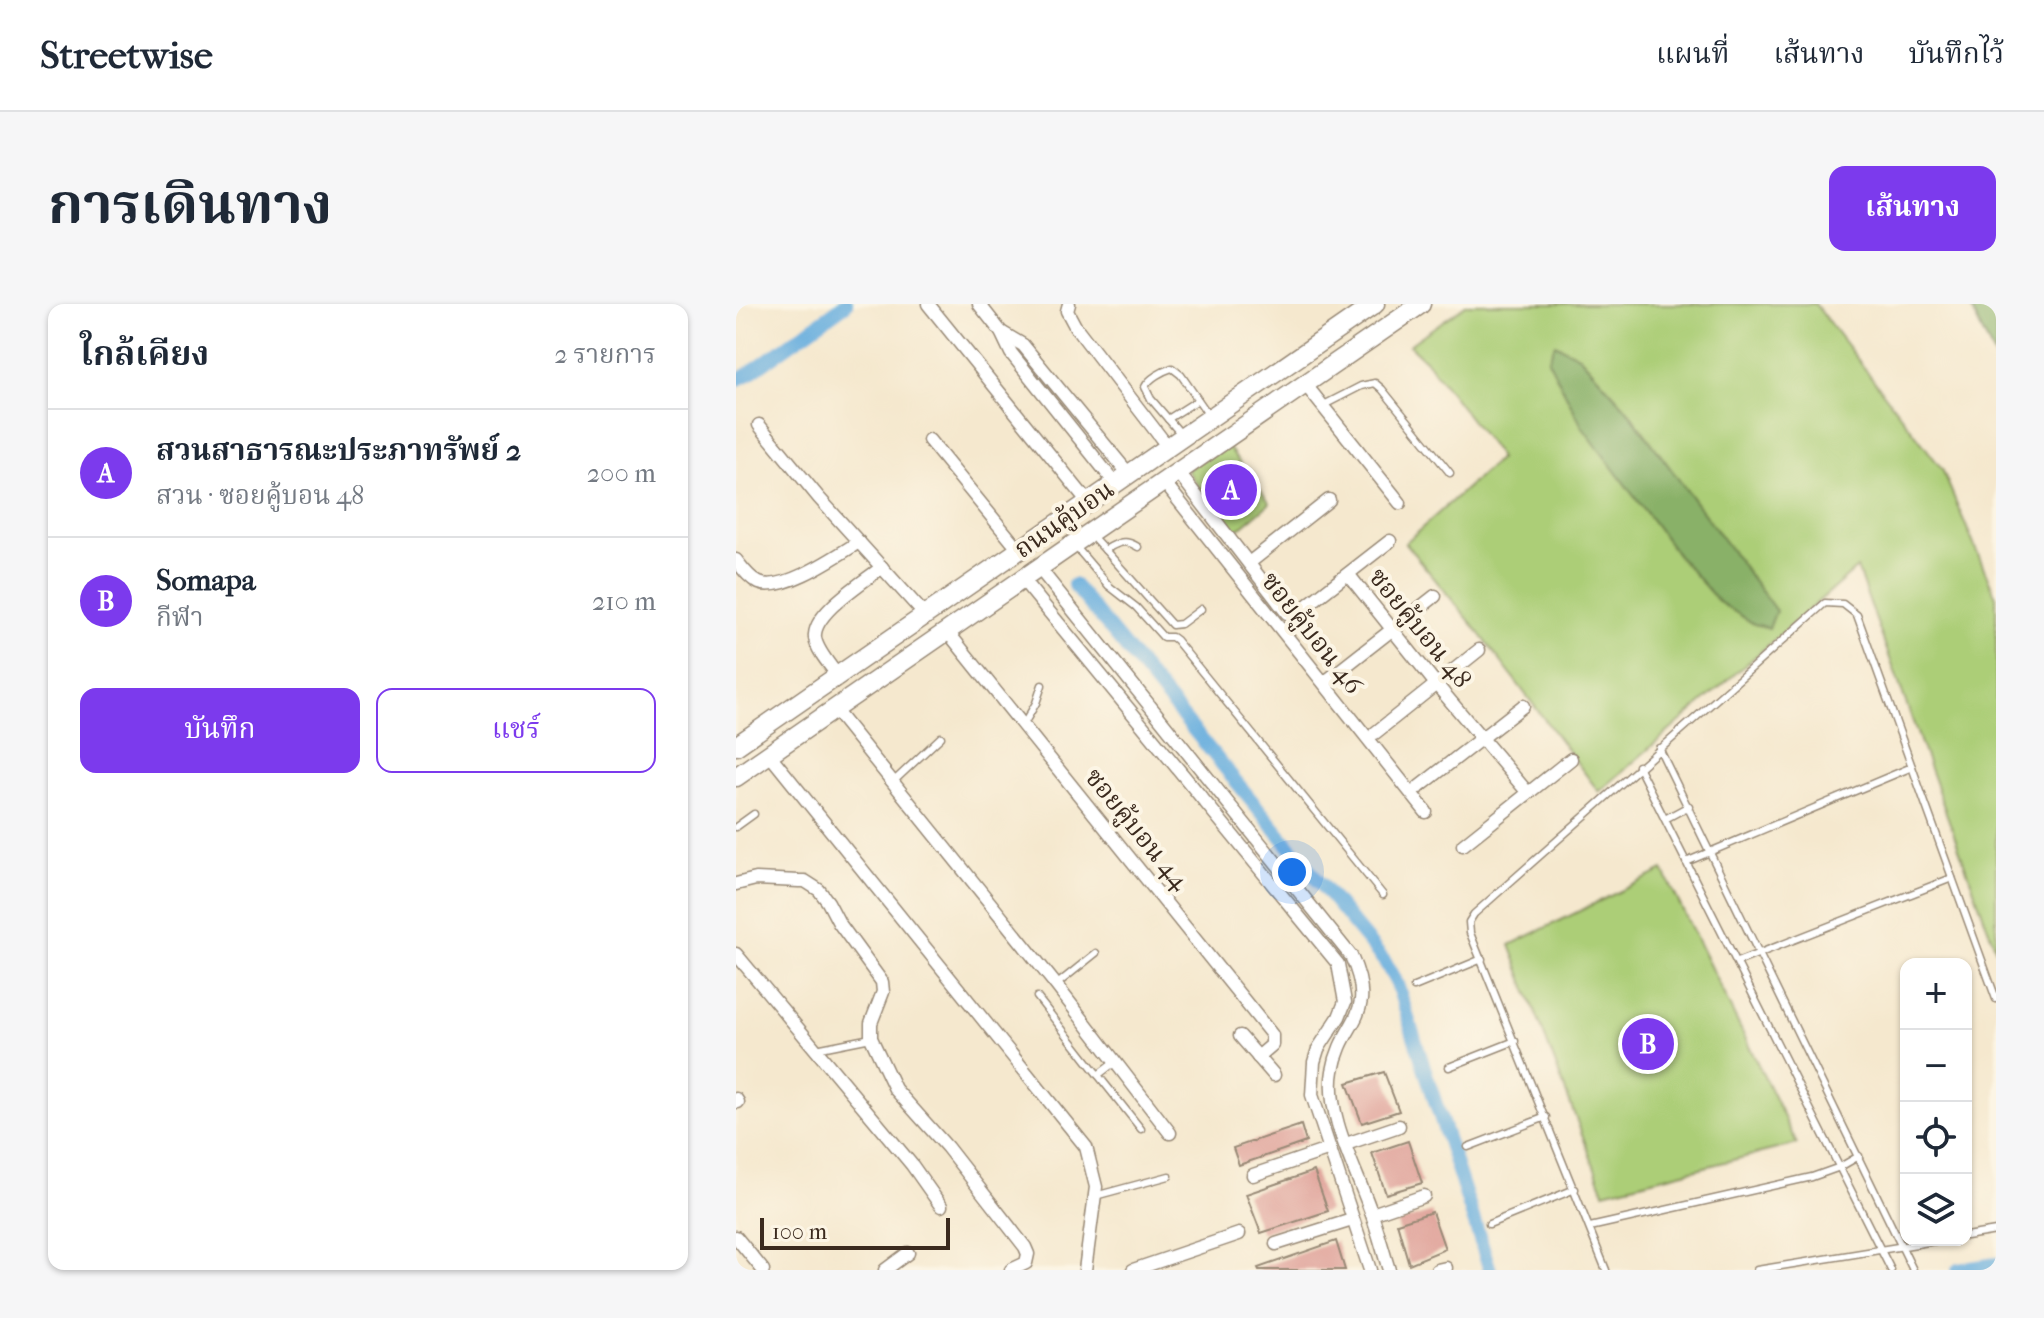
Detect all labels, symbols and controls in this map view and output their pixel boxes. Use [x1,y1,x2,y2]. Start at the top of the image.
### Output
text: Streetwise [40,33,213,78]
text: แผนที่ [1656,37,1729,70]
text: เส้นทาง [1773,37,1865,70]
text: บันทึกไว้ [1909,37,2004,70]
button: เส้นทาง [1829,166,1996,251]
text: การเดินทาง [48,172,332,237]
text: ใกล้เคียง [80,334,209,374]
text: 2 รายการ [554,339,656,370]
text: สวนสาธารณะประภาทรัพย์ 2 [156,433,521,468]
text: A [98,458,114,489]
text: 200 m [587,458,656,489]
pin: A [1205,460,1257,520]
street label: ถนนคู้บอน [1008,473,1121,566]
text: สวน · ซอยคู้บอน 48 [156,480,364,511]
street label: ซอยคู้บอน 48 [1361,562,1478,696]
text: Somapa [156,563,256,598]
street label: ซอยคู้บอน 46 [1253,566,1370,702]
text: B [98,586,114,617]
text: 210 m [592,586,656,617]
text: กีฬา [156,602,203,633]
button: บันทึก [80,688,360,773]
button: แชร์ [376,688,656,773]
street label: ซอยคู้บอน 44 [1077,762,1196,898]
your location [1272,852,1312,892]
map controls [1900,958,1972,1246]
button: + [1900,958,1972,1030]
pin: B [1622,1014,1674,1074]
button: − [1900,1030,1972,1102]
button: locate [1900,1102,1972,1174]
button: layers [1900,1174,1972,1246]
scale bar [760,1214,950,1250]
text: 100 m [772,1219,827,1245]

